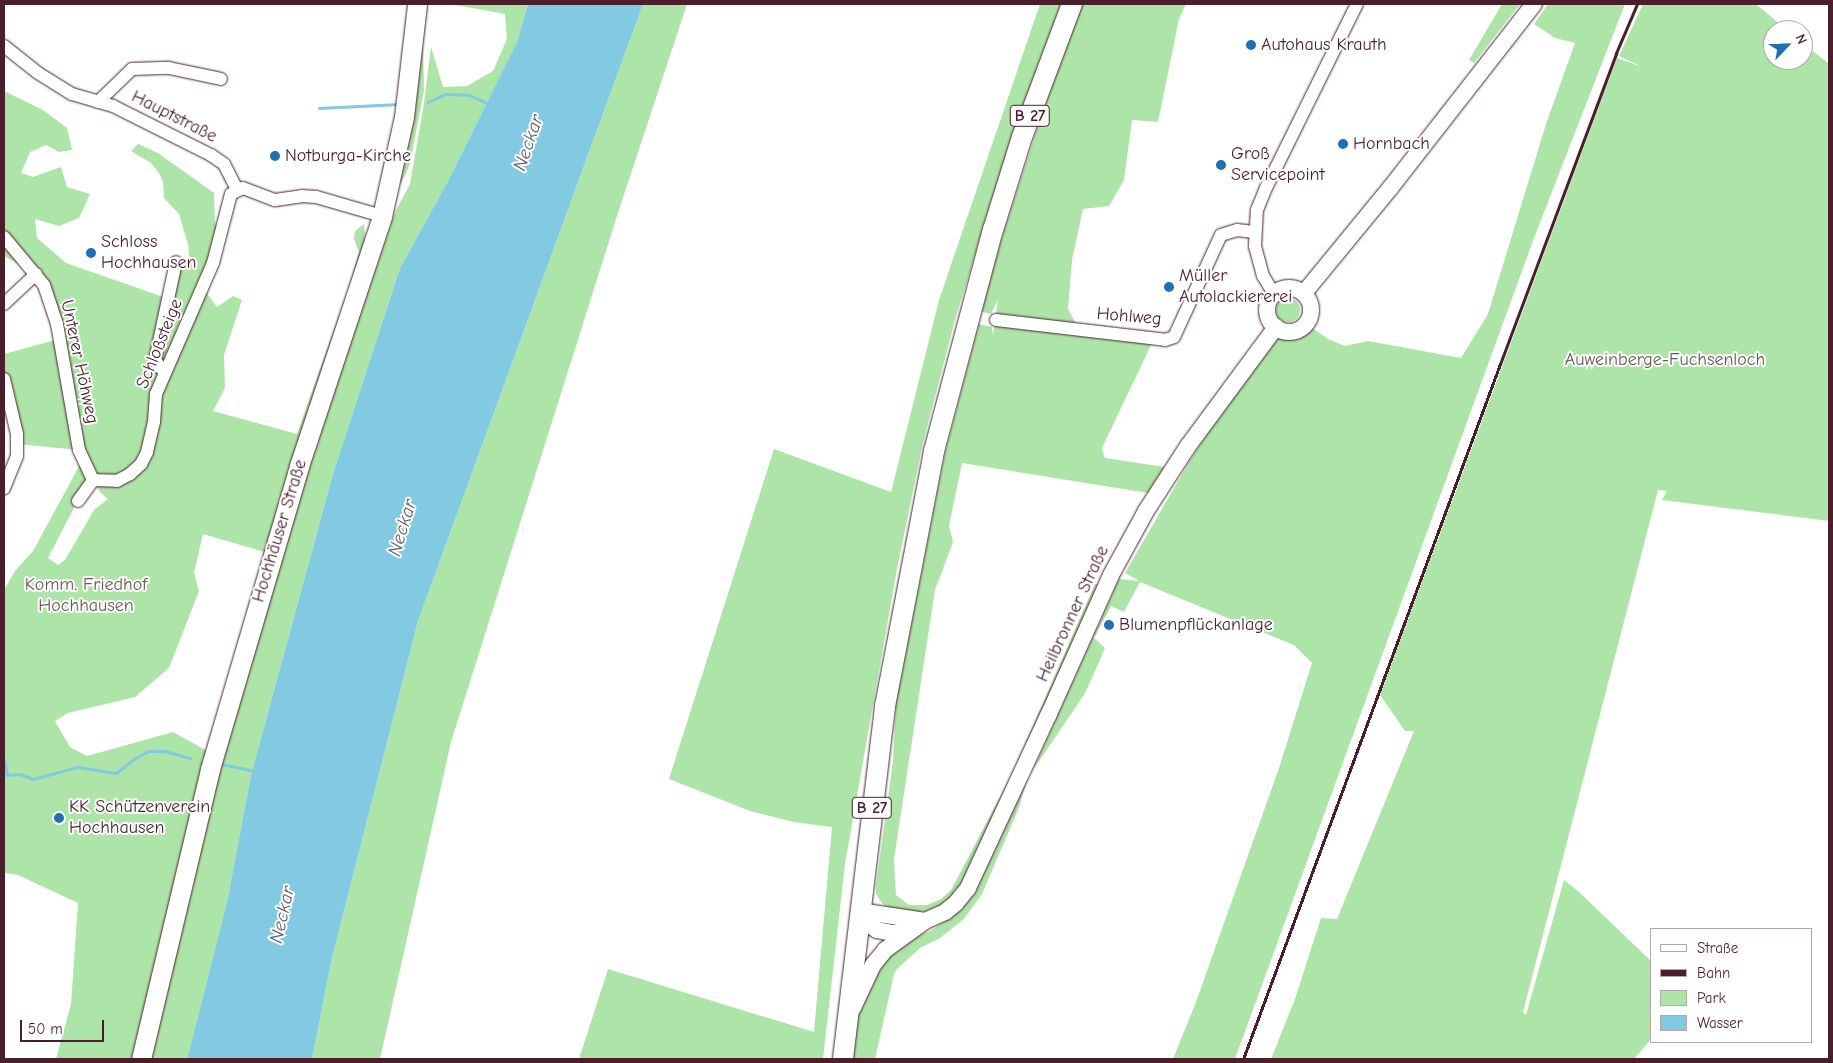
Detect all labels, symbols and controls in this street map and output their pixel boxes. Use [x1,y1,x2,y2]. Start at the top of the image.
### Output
north arrow [1763,20,1813,70]
text: N [1792,31,1811,47]
place label: Autohaus Krauth [1261,34,1387,56]
marker: Autohaus Krauth [1245,39,1257,51]
street label: Hauptstraße [128,86,220,148]
road number: B 27 [1009,102,1051,130]
water label: Neckar [509,112,549,174]
place label: Hornbach [1353,133,1430,155]
marker: Hornbach [1337,138,1349,150]
place label: Groß Servicepoint [1231,144,1325,186]
place label: Notburga-Kirche [285,145,411,167]
marker: Notburga-Kirche [269,150,281,162]
marker: Groß Servicepoint [1215,159,1227,171]
place label: Schloss Hochhausen [101,232,196,274]
marker: Schloss Hochhausen [85,247,97,259]
place label: Müller Autolackiererei [1179,266,1292,308]
marker: Müller Autolackiererei [1163,281,1175,293]
street label: Schloßsteige [132,296,188,392]
street label: Unterer Höhweg [55,298,103,426]
street label: Hohlweg [1096,303,1162,331]
park label: Auweinberge-Fuchsenloch [1565,349,1765,371]
street label: Hochhäuser Straße [248,457,312,605]
water label: Neckar [384,497,422,559]
street label: Heilbronner Straße [1032,542,1114,686]
park label: Komm. Friedhof Hochhausen [25,575,147,618]
place label: Blumenpflückanlage [1119,614,1273,636]
marker: Blumenpflückanlage [1103,619,1115,631]
road number: B 27 [851,794,893,821]
place label: KK Schützenverein Hochhausen [69,797,210,840]
marker: KK Schützenverein Hochhausen [53,812,65,824]
water label: Neckar [265,884,301,946]
legend [1650,928,1813,1043]
text: Straße [1697,939,1738,957]
text: Bahn [1697,964,1730,982]
text: Park [1697,989,1726,1007]
scale bar [22,1010,106,1042]
text: Wasser [1697,1014,1743,1032]
text: 50 m [28,1020,63,1038]

